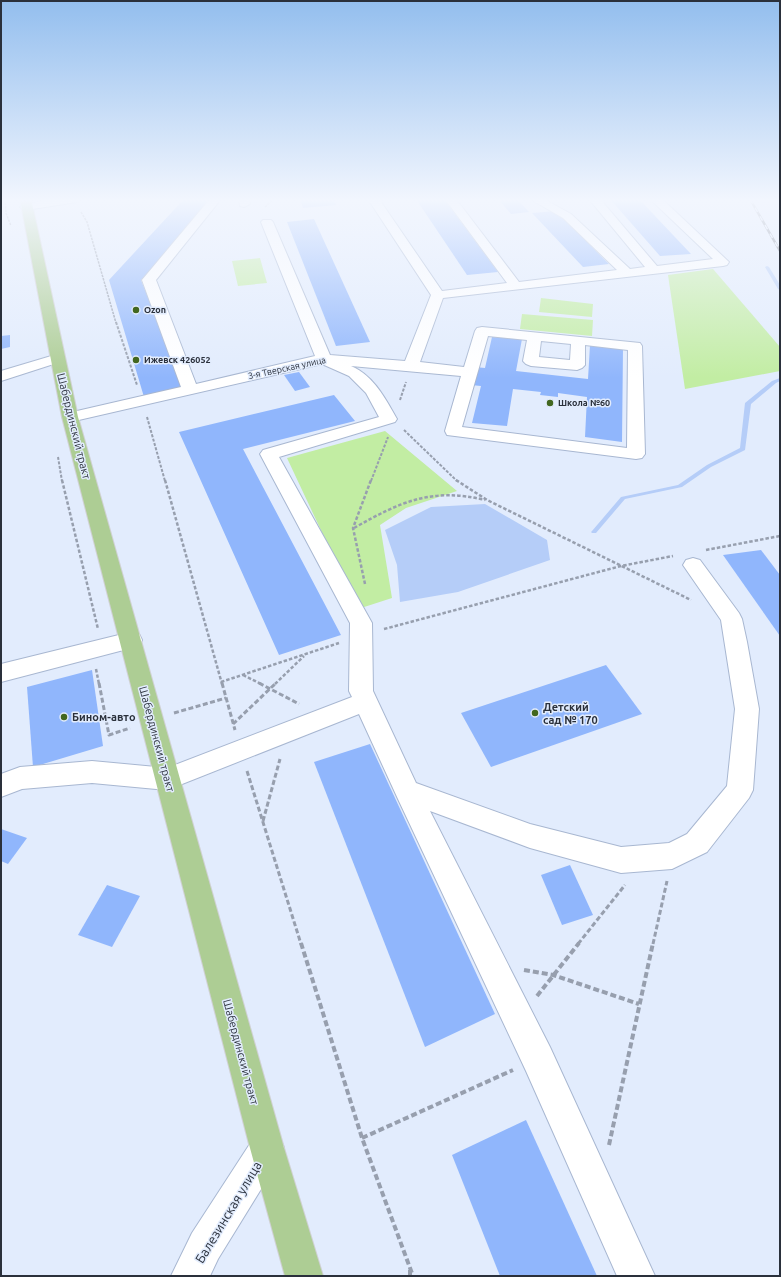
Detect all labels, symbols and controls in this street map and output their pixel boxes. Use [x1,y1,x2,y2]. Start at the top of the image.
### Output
marker: Ozon [131,305,141,315]
place label: Ozon [144,305,166,315]
marker: Ижевск 426052 [131,355,141,365]
place label: Ижевск 426052 [144,355,211,365]
street label: 3-я Тверская улица [247,355,327,381]
street label: Шабердинский тракт [55,372,93,480]
marker: Школа №60 [545,398,555,408]
place label: Школа №60 [558,398,610,408]
street label: Шабердинский тракт [137,685,177,793]
place label: Детский сад № 170 [543,701,598,726]
marker: Детский сад № 170 [530,708,540,718]
place label: Бином-авто [72,711,136,723]
marker: Бином-авто [59,712,69,722]
street label: Шабердинский тракт [221,998,261,1106]
street label: Балезинская улица [192,1159,264,1265]

